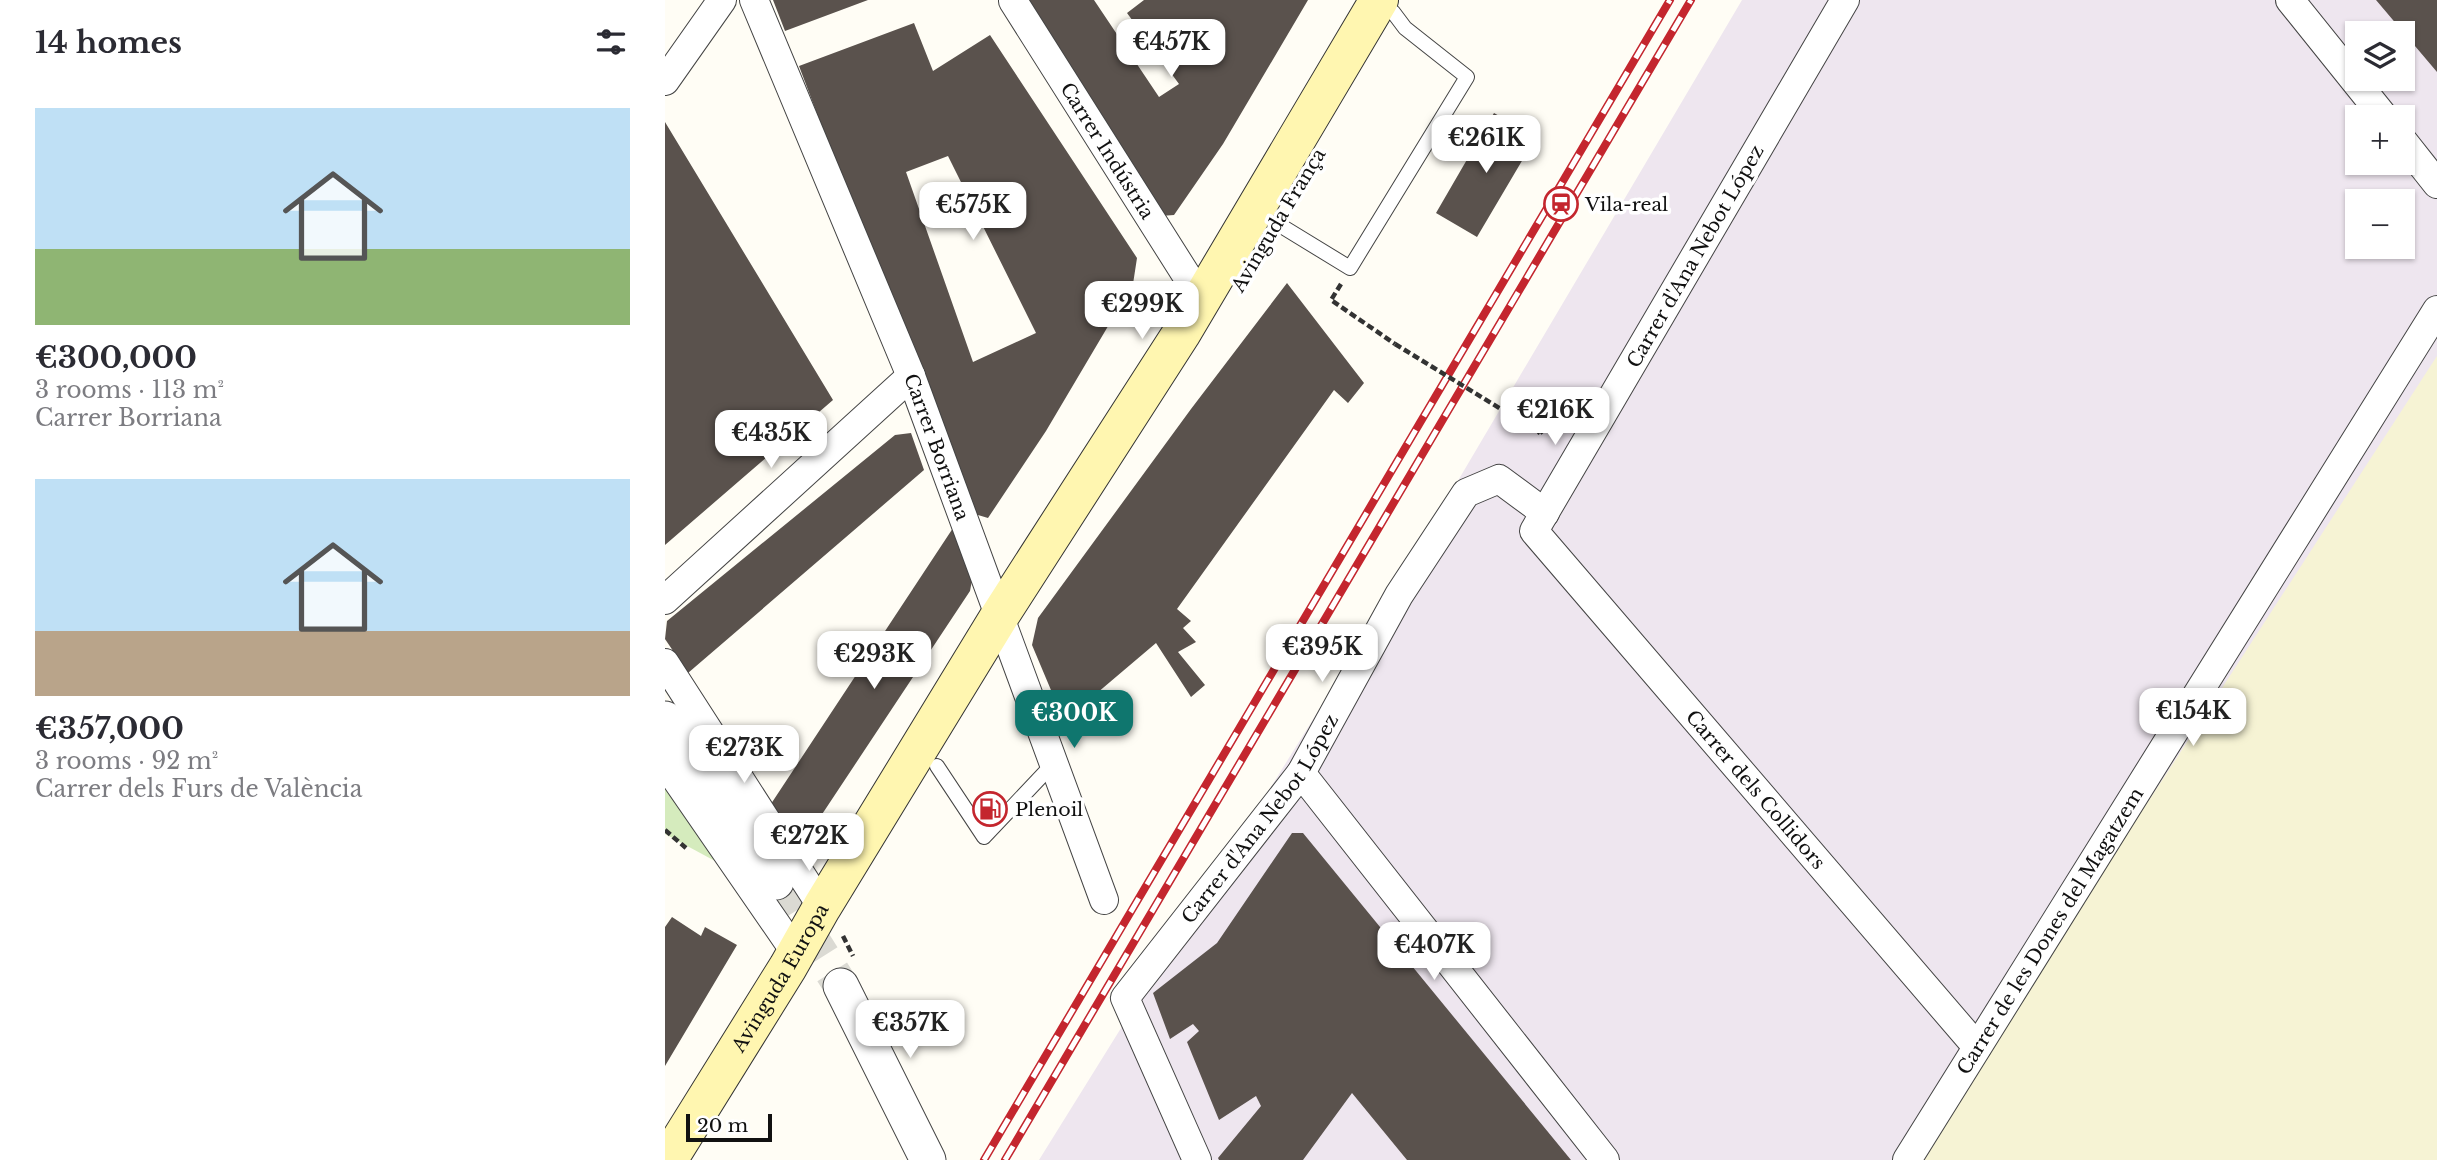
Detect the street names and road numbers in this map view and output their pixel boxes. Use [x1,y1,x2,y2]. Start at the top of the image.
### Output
street label: Carrer Indústria [1055,78,1159,224]
street label: Carrer d'Ana Nebot López [1622,141,1769,372]
street label: Avinguda França [1226,144,1331,297]
street label: Carrer Borriana [899,371,974,524]
street label: Carrer dels Collidors [1681,706,1830,874]
street label: Carrer d'Ana Nebot López [1177,710,1343,928]
street label: Carrer de les Dones del Magatzem [1952,783,2148,1079]
street label: Avinguda Europa [727,899,834,1057]

